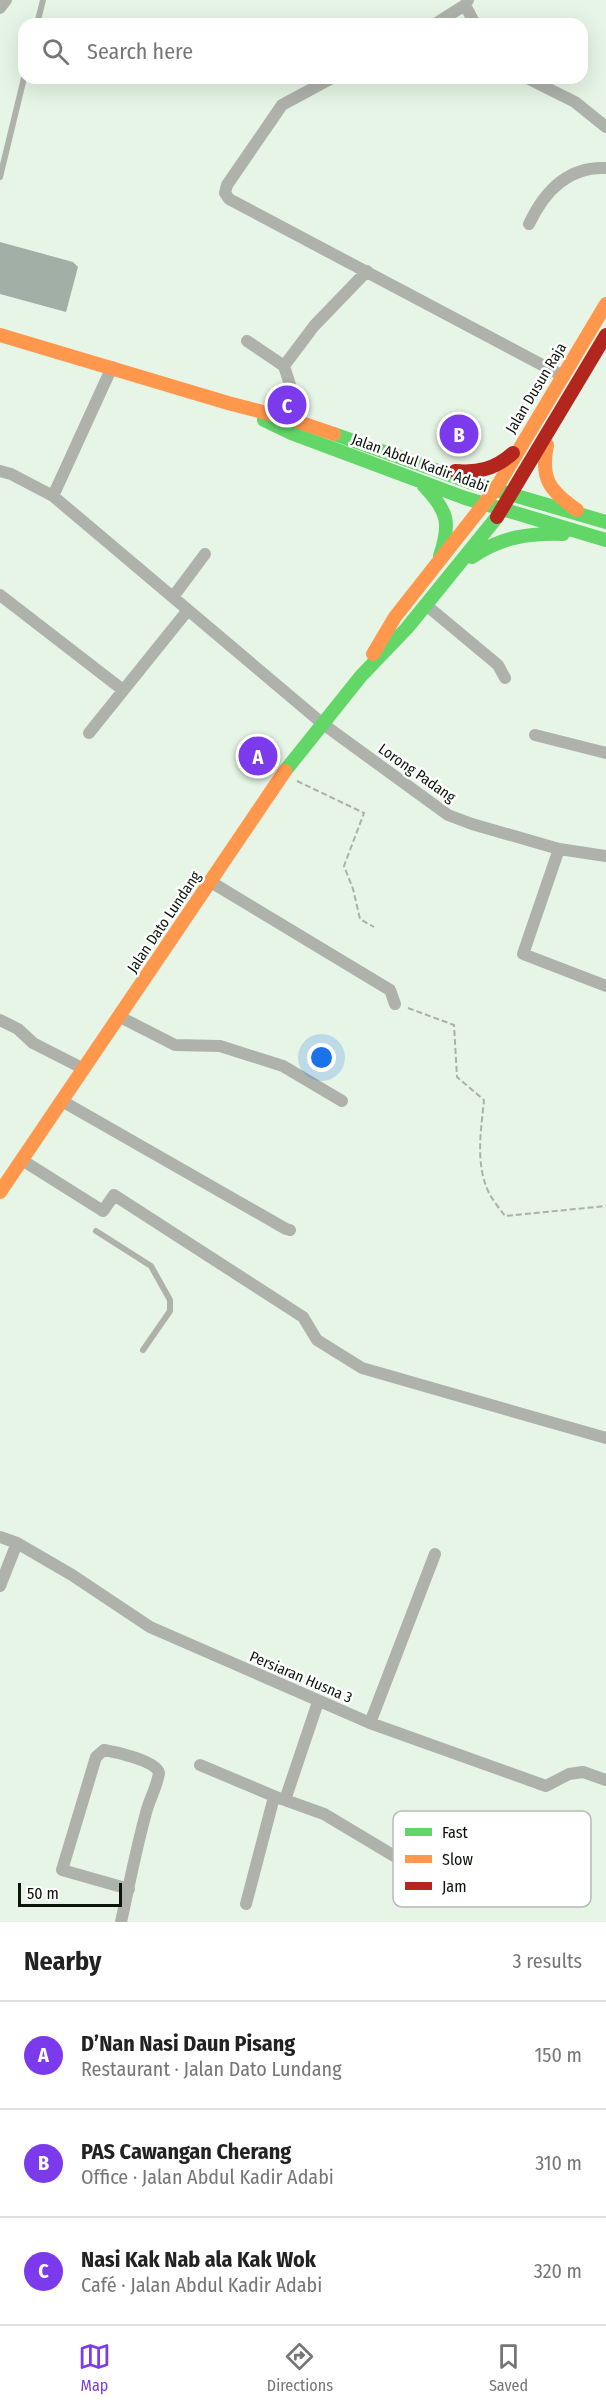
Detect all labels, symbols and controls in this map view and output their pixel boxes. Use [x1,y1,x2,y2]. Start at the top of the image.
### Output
search box [18,18,588,84]
icon: search [39,35,72,68]
text: Search here [87,38,193,65]
street label: Jalan Dusun Raja [502,339,570,437]
pin: C [268,382,306,428]
pin: B [440,412,478,456]
street label: Jalan Abdul Kadir Adabi [349,430,491,496]
pin: A [238,734,278,778]
street label: Lorong Padang [375,740,459,806]
street label: Jalan Dato Lundang [123,868,205,976]
your location [307,1043,336,1072]
street label: Persiaran Husna 3 [247,1647,355,1707]
legend [393,1811,591,1907]
text: Fast [442,1823,469,1842]
text: Slow [442,1850,473,1869]
text: Jam [442,1877,467,1896]
scale bar [18,1880,122,1908]
text: 50 m [27,1884,59,1903]
text: Nearby [24,1946,101,1977]
text: 3 results [513,1949,582,1973]
text: D’Nan Nasi Daun Pisang [81,2030,295,2057]
text: A [38,2043,49,2067]
text: 150 m [535,2043,582,2067]
text: Restaurant · Jalan Dato Lundang [81,2057,342,2081]
text: PAS Cawangan Cherang [81,2138,291,2165]
text: B [38,2151,49,2175]
text: 310 m [535,2151,582,2175]
text: Office · Jalan Abdul Kadir Adabi [81,2165,334,2189]
text: Nasi Kak Nab ala Kak Wok [81,2246,316,2273]
text: C [38,2259,49,2283]
text: 320 m [534,2259,582,2283]
text: Café · Jalan Abdul Kadir Adabi [81,2273,322,2297]
tab: Map [78,2340,111,2395]
tab: Directions [267,2340,333,2395]
tab: Saved [489,2340,528,2395]

